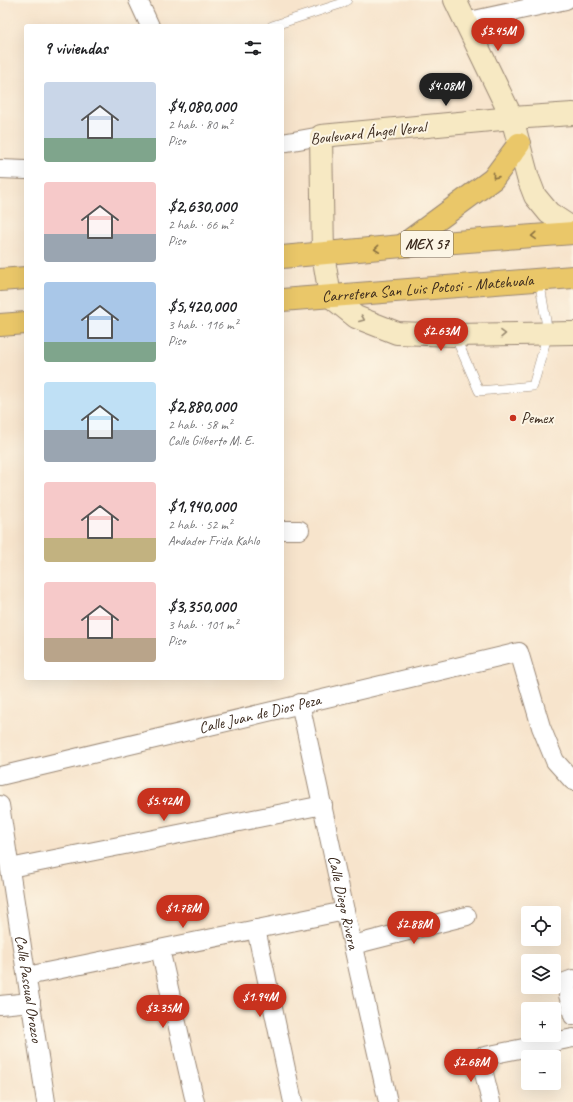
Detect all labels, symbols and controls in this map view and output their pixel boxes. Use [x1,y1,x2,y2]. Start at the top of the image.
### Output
pin: $3.45M [465,18,531,52]
text: $3.45M [480,23,516,39]
icon: filters [242,37,264,59]
text: 9 viviendas [44,38,108,59]
pin: $4.08M [413,73,479,107]
text: $4.08M [428,78,464,94]
text: $4,080,000 [168,96,236,117]
icon: home [76,98,124,146]
text: 2 hab. · 80 m² [168,117,232,133]
street label: Boulevard Ángel Veral [309,117,430,149]
text: Piso [168,133,186,149]
one-way arrow [493,171,500,178]
text: $2,630,000 [168,196,236,217]
icon: home [76,198,124,246]
text: 2 hab. · 66 m² [168,217,232,233]
road number: MEX 57 [401,231,453,257]
one-way arrow [531,231,537,240]
text: Piso [168,233,186,249]
one-way arrow [374,244,380,253]
street label: Carretera San Luis Potosi - Matehuala [321,270,536,307]
text: $5,420,000 [168,296,236,317]
icon: home [76,298,124,346]
one-way arrow [357,314,365,322]
text: 3 hab. · 116 m² [168,317,238,333]
pin: $2.63M [408,318,474,352]
text: $2.63M [423,323,459,339]
one-way arrow [500,330,506,339]
text: Piso [168,333,186,349]
text: $2,880,000 [168,396,236,417]
icon: home [76,398,124,446]
place label: Pemex [521,408,554,428]
marker: Pemex [508,413,518,423]
text: 2 hab. · 58 m² [168,417,232,433]
text: Calle Gilberto M. E. [168,433,254,449]
text: $1,940,000 [168,496,236,517]
icon: home [76,498,124,546]
text: 2 hab. · 52 m² [168,517,232,533]
text: Andador Frida Kahlo [168,533,260,549]
text: $3,350,000 [168,596,236,617]
icon: home [76,598,124,646]
text: 3 hab. · 101 m² [168,617,238,633]
text: Piso [168,633,186,649]
street label: Calle Juan de Dios Peza [197,689,324,738]
pin: $5.42M [131,788,197,822]
text: $5.42M [146,793,182,809]
street label: Calle Diego Rivera [323,854,364,953]
pin: $1.78M [150,895,216,929]
text: $1.78M [165,900,201,916]
map controls [521,906,561,1090]
button: locate [521,906,561,946]
pin: $2.88M [381,911,447,945]
text: $2.88M [396,916,432,932]
street label: Calle Pascual Orozco [10,934,47,1045]
button: layers [521,954,561,994]
pin: $1.94M [227,984,293,1018]
text: $1.94M [242,989,278,1005]
pin: $3.35M [130,995,196,1029]
text: $3.35M [145,1000,181,1016]
button: + [521,1002,561,1042]
pin: $2.68M [438,1049,504,1083]
button: − [521,1050,561,1090]
text: $2.68M [453,1054,489,1070]

